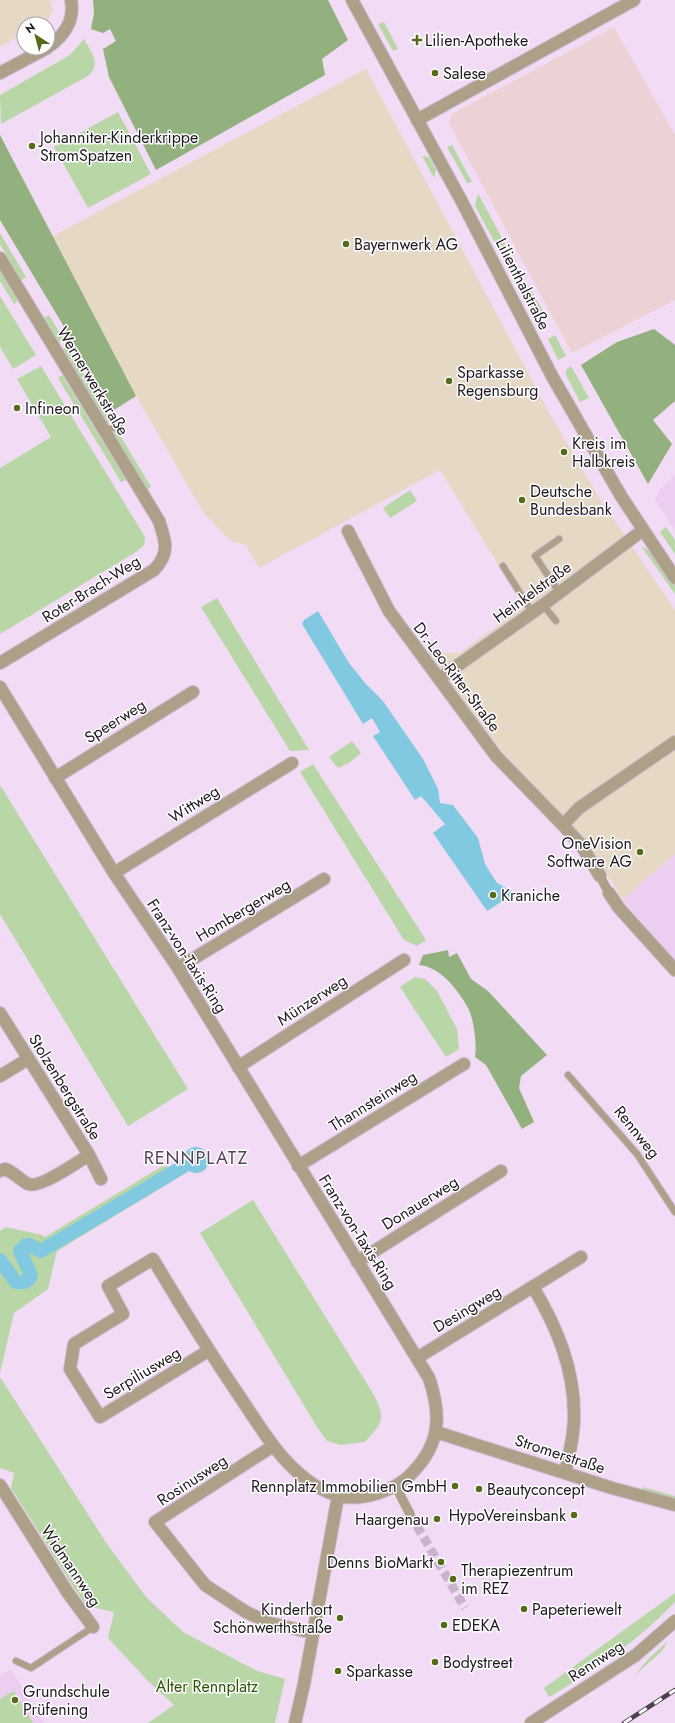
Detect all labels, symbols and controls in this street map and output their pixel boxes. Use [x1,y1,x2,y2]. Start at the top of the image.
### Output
north arrow [16,16,56,56]
text: N [22,19,38,37]
place label: Lilien-Apotheke [425,29,528,52]
marker: Lilien-Apotheke [412,35,422,45]
place label: Salese [443,62,486,85]
marker: Salese [430,68,440,78]
place label: Johanniter-Kinderkrippe StromSpatzen [38,126,198,167]
marker: Johanniter-Kinderkrippe StromSpatzen [27,141,37,151]
place label: Bayernwerk AG [354,233,458,256]
street label: Lilienthalstraße [490,234,556,334]
marker: Bayernwerk AG [341,239,351,249]
street label: Wernerwerkstraße [51,322,135,440]
place label: Sparkasse Regensburg [457,361,538,402]
marker: Sparkasse Regensburg [444,376,454,386]
place label: Infineon [25,397,80,420]
marker: Infineon [12,403,22,413]
place label: Kreis im Halbkreis [572,432,635,473]
marker: Kreis im Halbkreis [559,447,569,457]
place label: Deutsche Bundesbank [530,480,613,521]
marker: Deutsche Bundesbank [517,495,527,505]
street label: Roter-Brach-Weg [37,550,145,628]
street label: Heinkelstraße [488,556,576,628]
street label: Dr.-Leo-Ritter-Straße [408,617,506,737]
street label: Speerweg [80,693,150,749]
street label: Wittweg [164,779,224,829]
place label: OneVision Software AG [547,832,632,873]
marker: OneVision Software AG [635,847,645,857]
street label: Hombergerweg [191,873,295,947]
place label: Kraniche [501,884,560,907]
marker: Kraniche [488,890,498,900]
street label: Franz-von-Taxis-Ring [141,894,233,1018]
street label: Münzerweg [273,969,351,1031]
street label: Stolzenbergstraße [23,1029,107,1145]
street label: Thannsteinweg [325,1065,421,1137]
street label: Rennweg [609,1101,665,1163]
district label: RENNPLATZ [144,1145,248,1171]
street label: Franz-von-Taxis-Ring [313,1170,403,1294]
street label: Donauerweg [377,1170,463,1236]
street label: Desingweg [429,1280,505,1338]
street label: Serpiliusweg [99,1341,185,1405]
street label: Stromerstraße [512,1429,608,1479]
street label: Rosinusweg [152,1449,232,1511]
place label: Rennplatz Immobilien GmbH [251,1475,447,1498]
place label: Beautyconcept [487,1478,585,1501]
marker: Rennplatz Immobilien GmbH [450,1481,460,1491]
marker: Beautyconcept [474,1484,484,1494]
place label: HypoVereinsbank [449,1504,567,1527]
place label: Haargenau [355,1508,429,1531]
marker: HypoVereinsbank [569,1510,579,1520]
marker: Haargenau [432,1514,442,1524]
street label: Widmannweg [35,1521,107,1611]
place label: Denns BioMarkt [327,1551,433,1574]
marker: Denns BioMarkt [436,1557,446,1567]
place label: Therapiezentrum im REZ [461,1559,574,1600]
marker: Therapiezentrum im REZ [448,1574,458,1584]
place label: Kinderhort Schönwerthstraße [213,1598,332,1639]
place label: Papeteriewelt [532,1598,622,1621]
marker: Papeteriewelt [519,1604,529,1614]
marker: Kinderhort Schönwerthstraße [335,1613,345,1623]
place label: EDEKA [452,1614,501,1637]
marker: EDEKA [439,1620,449,1630]
street label: Rennweg [564,1634,628,1688]
place label: Bodystreet [443,1651,513,1674]
marker: Bodystreet [430,1657,440,1667]
place label: Sparkasse [346,1660,413,1683]
marker: Sparkasse [333,1666,343,1676]
park label: Alter Rennplatz [156,1675,259,1698]
place label: Grundschule Prüfening [23,1680,110,1721]
marker: Grundschule Prüfening [10,1695,20,1705]

